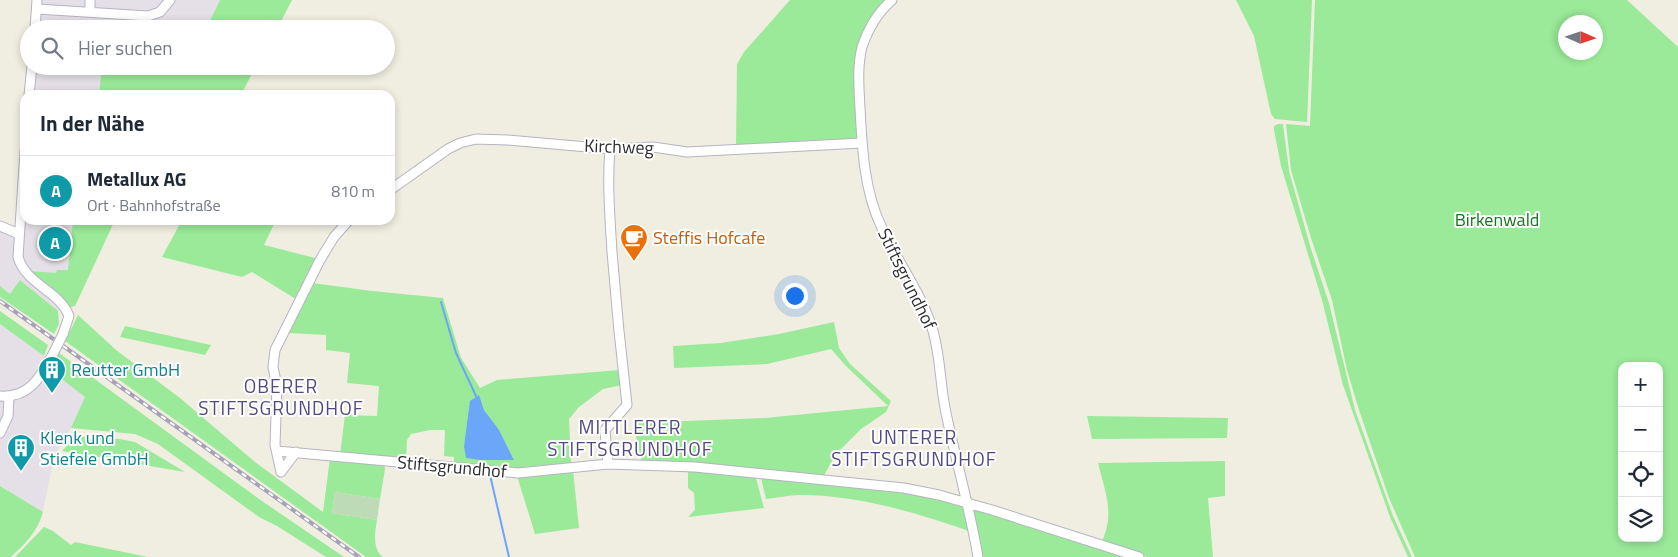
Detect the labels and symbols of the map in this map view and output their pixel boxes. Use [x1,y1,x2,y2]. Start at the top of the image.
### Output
north arrow [1558,15,1603,60]
street label: Kirchweg [584,132,654,161]
park label: Birkenwald [1455,206,1539,233]
cafe icon: Steffis Hofcafe [619,223,649,262]
pin: A [39,224,71,262]
place label: Steffis Hofcafe [653,224,765,251]
street label: Stiftsgrundhof [871,224,944,334]
your location [782,283,808,309]
building icon: Reutter GmbH [37,355,67,394]
place label: Reutter GmbH [71,356,180,383]
district label: OBERER STIFTSGRUNDHOF [198,371,364,422]
district label: MITTLERER STIFTSGRUNDHOF [547,412,713,463]
district label: UNTERER STIFTSGRUNDHOF [831,422,997,473]
place label: Klenk und Stiefele GmbH [40,424,149,472]
building icon: Klenk und Stiefele GmbH [6,433,36,472]
street label: Stiftsgrundhof [396,448,508,485]

